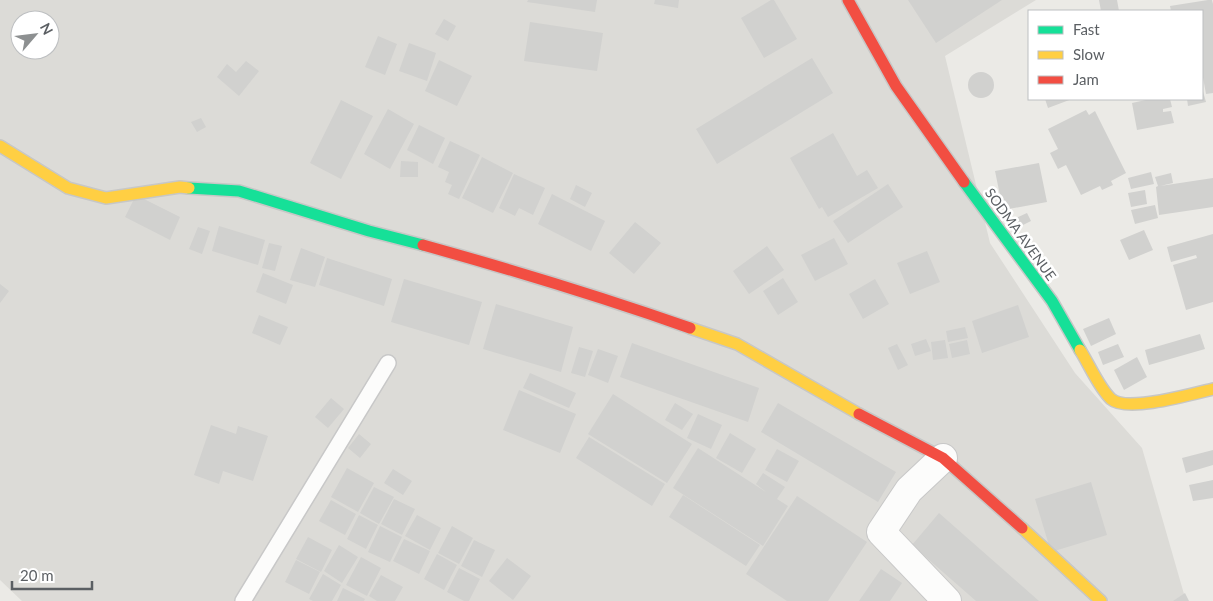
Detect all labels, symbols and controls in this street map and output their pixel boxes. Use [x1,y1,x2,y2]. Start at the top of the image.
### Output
north arrow [10,10,60,60]
legend [1028,10,1203,100]
text: N [37,20,57,37]
text: Fast [1073,20,1100,38]
text: Slow [1073,45,1105,63]
text: Jam [1073,70,1099,88]
street label: SODMA AVENUE [982,185,1060,283]
scale bar [12,558,92,590]
text: 20 m [20,566,54,584]

